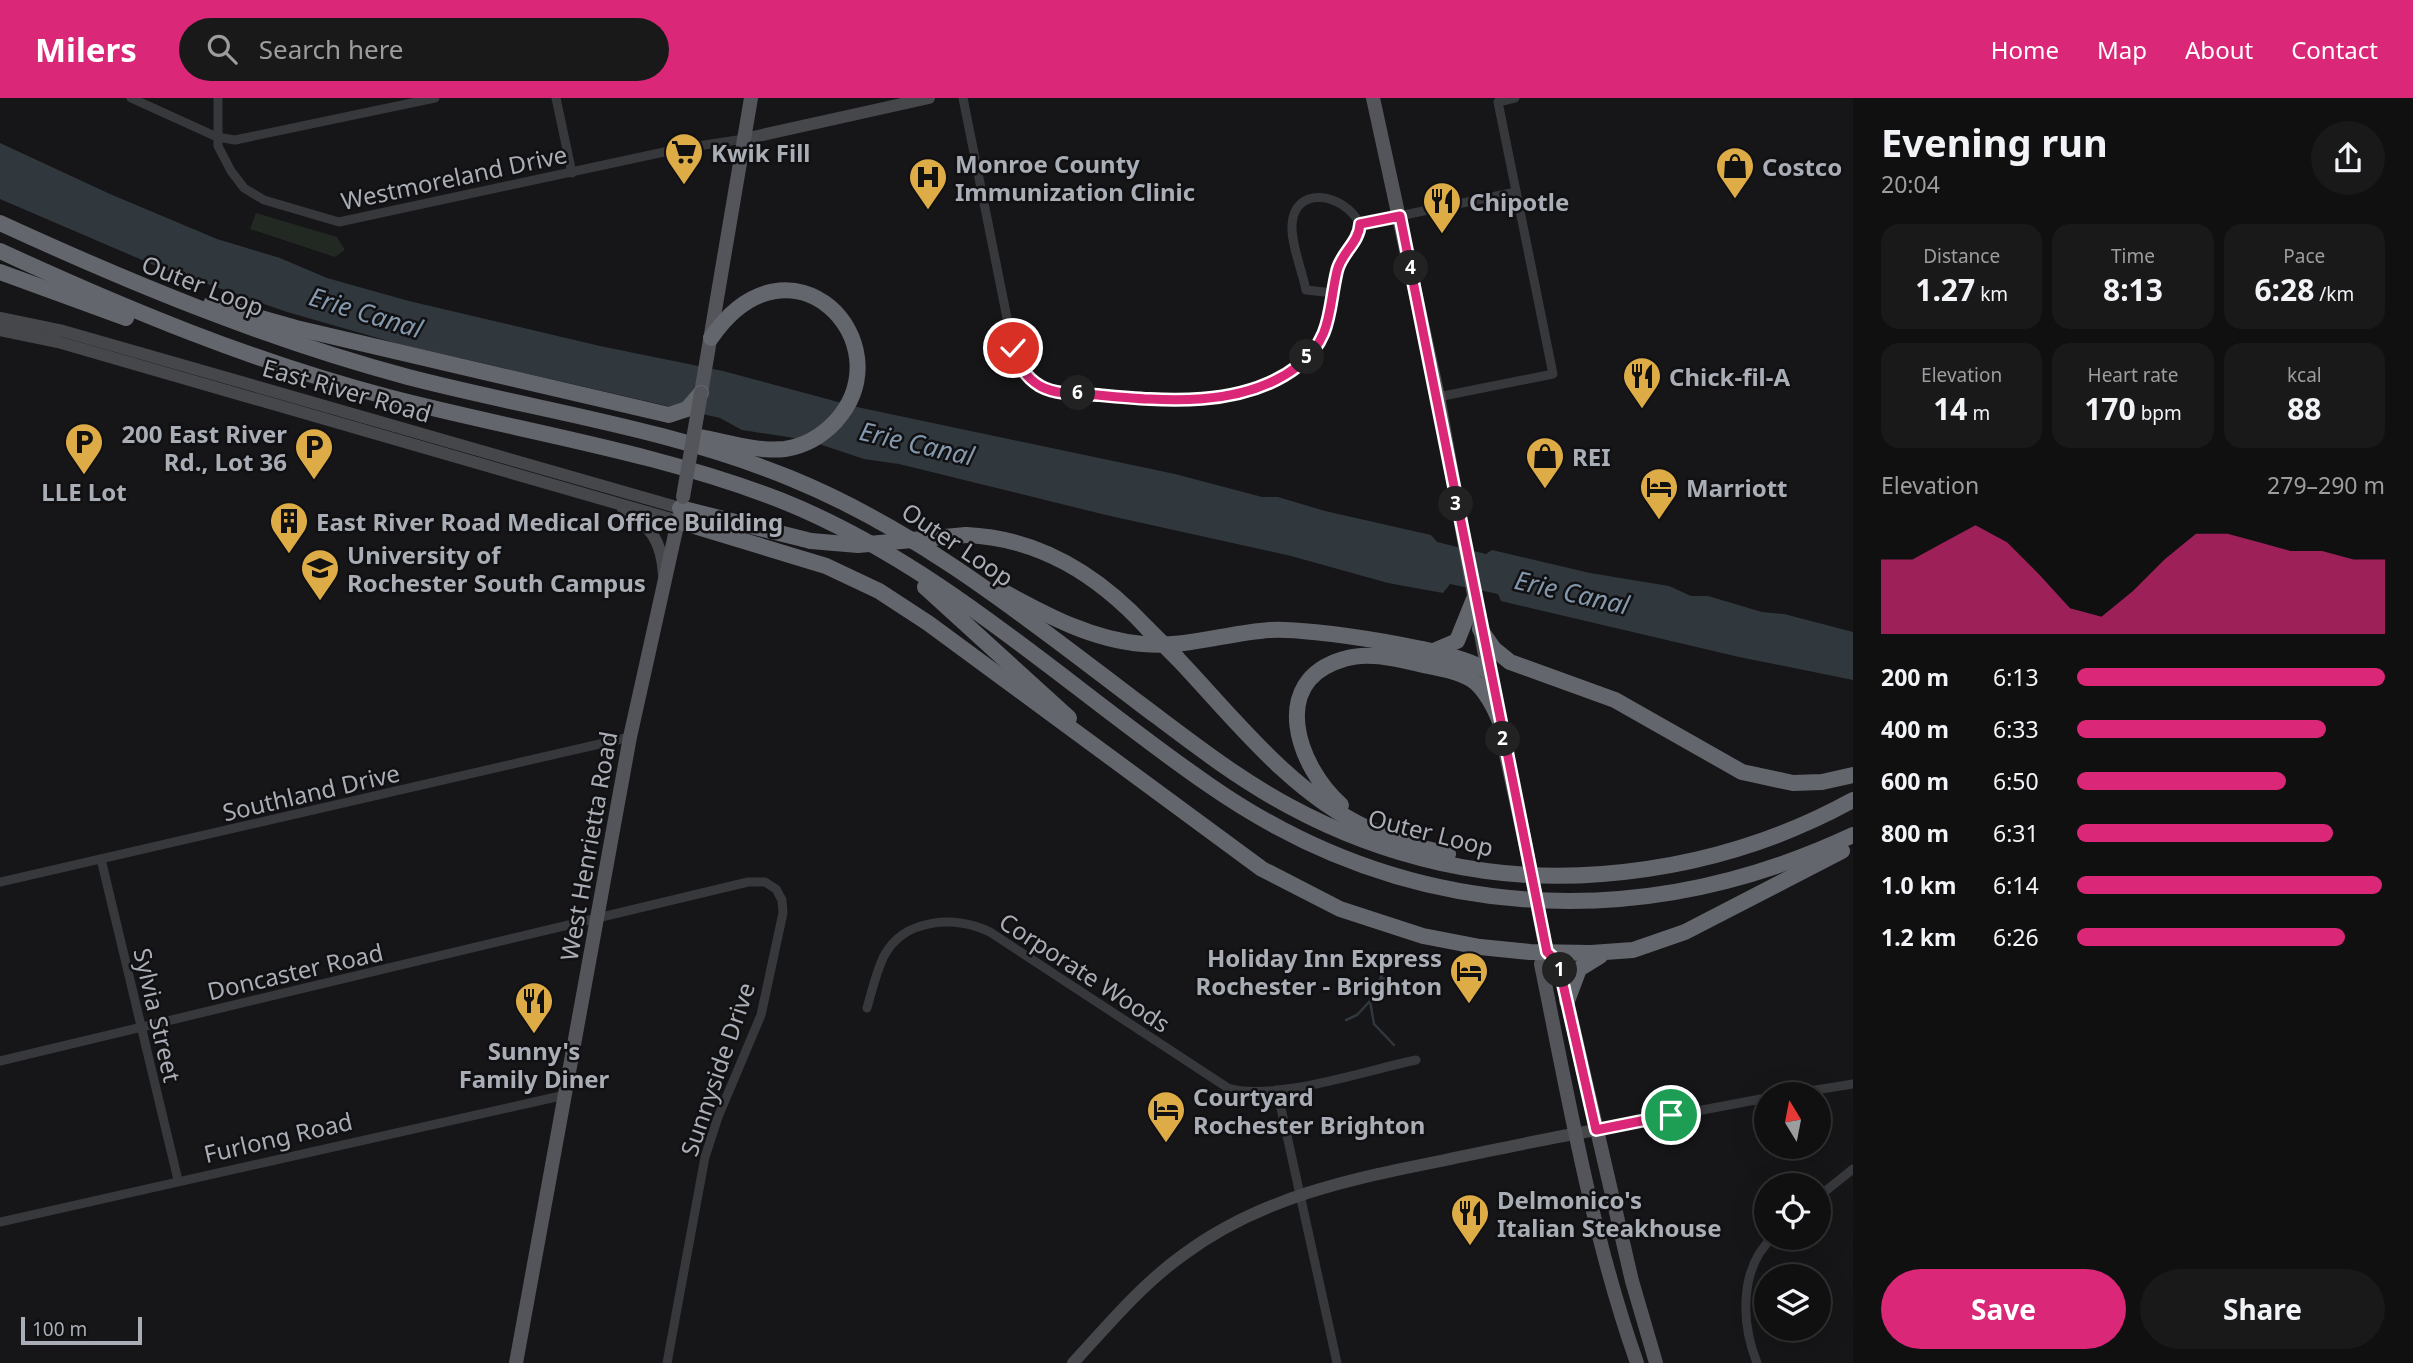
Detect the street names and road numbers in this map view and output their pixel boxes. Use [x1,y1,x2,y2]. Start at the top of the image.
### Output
street label: Westmoreland Drive [338,137,570,217]
street label: Outer Loop [137,247,269,323]
street label: East River Road [259,350,435,430]
street label: Outer Loop [896,494,1020,594]
street label: West Henrietta Road [552,729,624,963]
street label: Southland Drive [219,756,403,828]
street label: Outer Loop [1365,800,1497,864]
street label: Corporate Woods [993,904,1177,1040]
street label: Doncaster Road [204,935,386,1007]
street label: Sylvia Street [127,945,190,1086]
street label: Sunnyside Drive [672,978,762,1160]
street label: Furlong Road [201,1104,355,1170]

